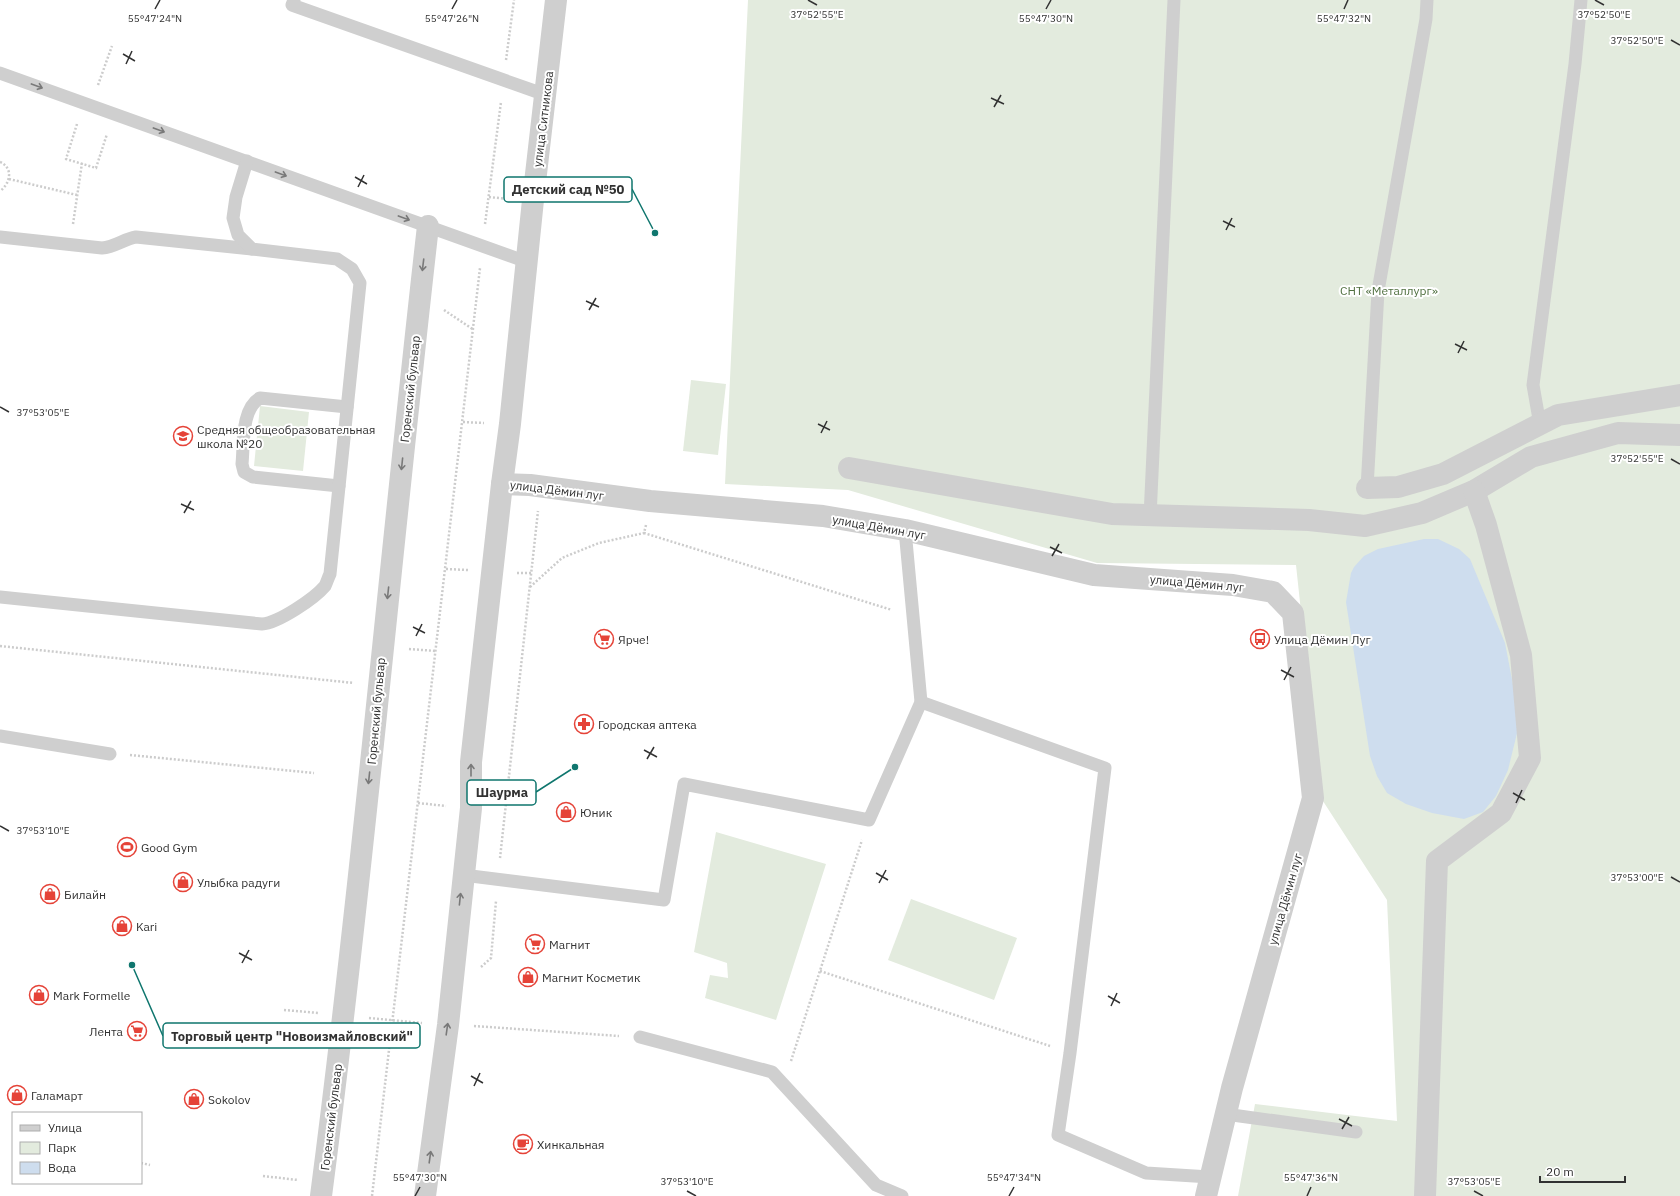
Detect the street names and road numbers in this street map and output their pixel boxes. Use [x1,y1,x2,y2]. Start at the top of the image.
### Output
street label: улица Ситникова [530,70,556,168]
street label: Горенский бульвар [397,335,423,443]
street label: улица Дёмин луг [509,477,605,503]
street label: улица Дёмин луг [831,511,927,543]
street label: улица Дёмин луг [1149,571,1245,595]
street label: Горенский бульвар [364,657,388,765]
street label: улица Дёмин луг [1265,851,1305,947]
street label: Горенский бульвар [317,1063,345,1171]

